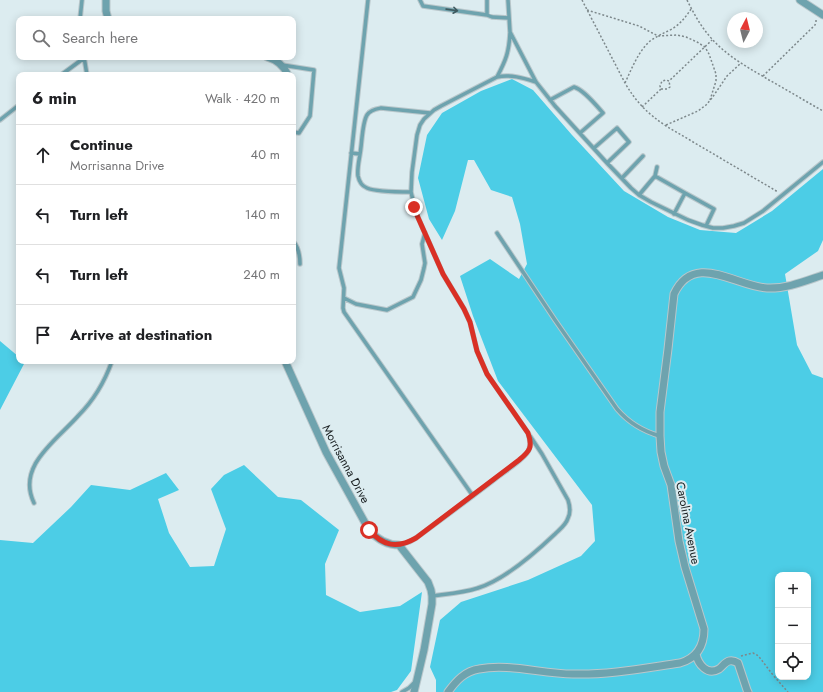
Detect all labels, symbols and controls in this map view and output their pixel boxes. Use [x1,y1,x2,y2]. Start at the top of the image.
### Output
one-way arrow [445,6,458,14]
north arrow [727,12,763,48]
search box [16,16,296,60]
icon: search [30,27,52,49]
text: Search here [62,27,138,49]
text: 6 min [32,86,77,110]
text: Walk · 420 m [205,89,280,108]
text: Continue [70,134,133,156]
icon: ahead [32,144,54,166]
text: 40 m [251,145,280,164]
text: Morrisanna Drive [70,156,164,175]
route end [405,198,423,216]
icon: left [32,204,54,226]
text: Turn left [70,204,128,226]
text: 140 m [245,205,280,224]
icon: left [32,264,54,286]
text: Turn left [70,264,128,286]
text: 240 m [243,265,280,284]
icon: arrive [32,324,54,346]
text: Arrive at destination [70,324,212,346]
street label: Morrisanna Drive [318,421,374,507]
street label: Carolina Avenue [671,480,705,566]
route start [360,521,378,539]
map controls [775,572,811,680]
button: + [775,572,811,608]
button: − [775,608,811,644]
button: locate [775,644,811,680]

